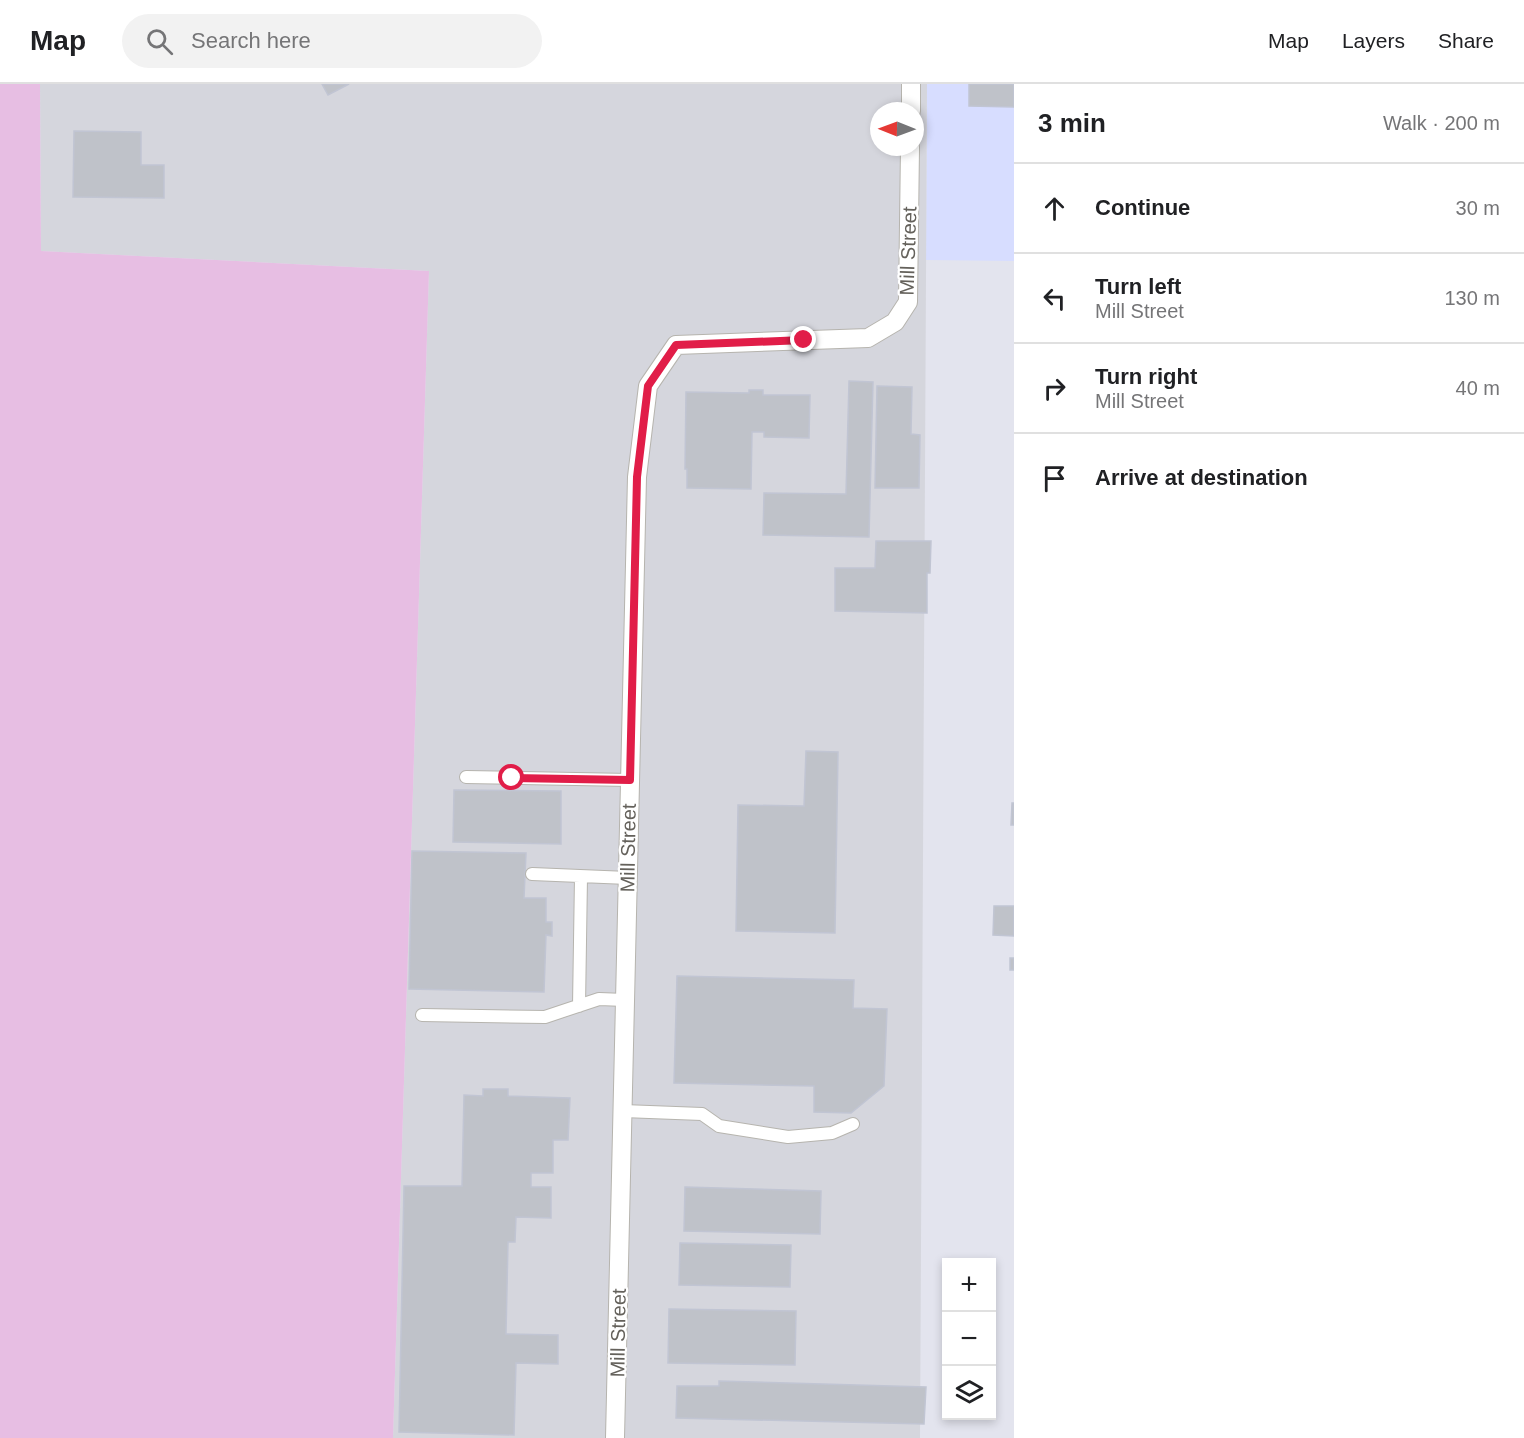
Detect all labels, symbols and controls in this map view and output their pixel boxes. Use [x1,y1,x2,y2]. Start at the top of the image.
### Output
search box [122,14,542,68]
text: Map [30,25,86,56]
icon: search [143,25,176,58]
text: Search here [191,28,311,53]
text: Map [1268,29,1309,52]
text: Layers [1342,29,1405,52]
text: Share [1438,29,1494,52]
north arrow [870,102,924,156]
text: 3 min [1038,108,1106,138]
text: Walk · 200 m [1383,112,1500,134]
icon: ahead [1038,192,1071,225]
text: Continue [1095,195,1190,220]
text: 30 m [1456,197,1500,219]
street label: Mill Street [895,206,921,296]
text: Turn left [1095,274,1181,299]
icon: left [1038,282,1071,315]
text: 130 m [1444,287,1500,309]
text: Mill Street [1095,300,1184,322]
route end [790,326,816,352]
text: Turn right [1095,364,1197,389]
icon: right [1038,372,1071,405]
text: 40 m [1456,377,1500,399]
text: Mill Street [1095,390,1184,412]
icon: arrive [1038,462,1071,495]
text: Arrive at destination [1095,465,1308,490]
route start [498,764,524,790]
street label: Mill Street [616,803,640,893]
map controls [942,1258,996,1420]
button: + [942,1258,996,1312]
street label: Mill Street [606,1288,630,1378]
button: − [942,1312,996,1366]
button: layers [942,1366,996,1420]

